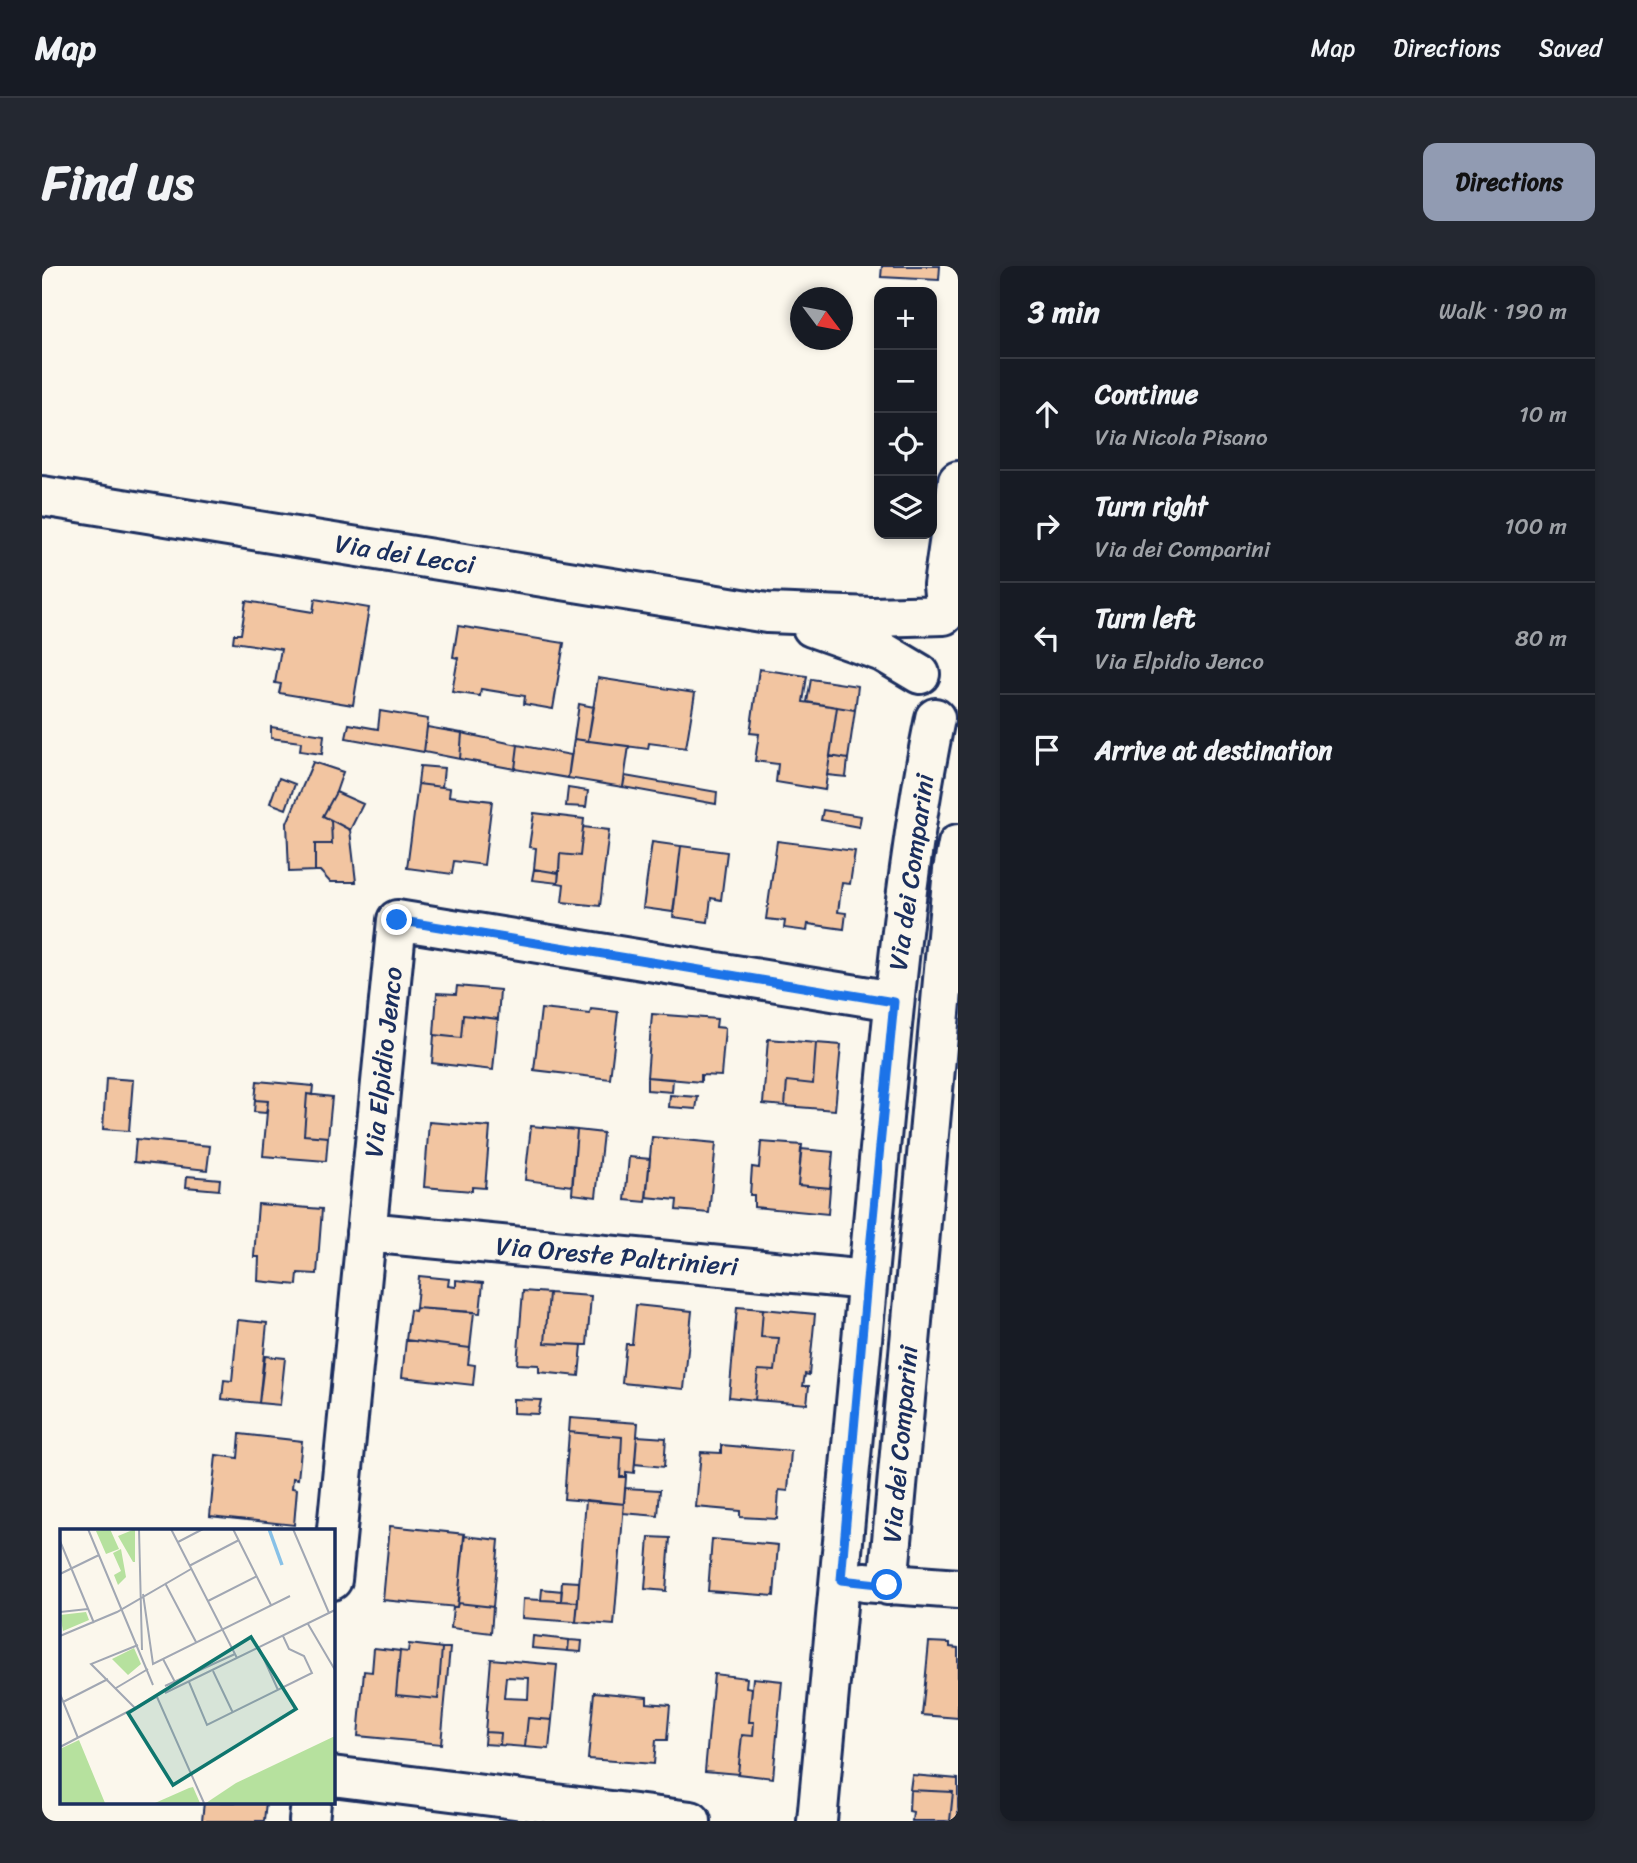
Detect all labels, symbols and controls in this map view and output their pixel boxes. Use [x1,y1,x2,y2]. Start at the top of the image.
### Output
text: Map [35,19,96,77]
text: Map [1311,27,1355,69]
text: Directions [1393,27,1501,69]
text: Saved [1539,27,1602,69]
text: Find us [42,139,194,226]
button: Directions [1423,143,1595,221]
text: 3 min [1028,285,1100,339]
north arrow [790,287,853,350]
map controls [874,287,937,539]
button: + [874,287,937,350]
text: Walk · 190 m [1439,291,1567,332]
button: − [874,350,937,413]
text: Continue [1095,371,1198,417]
text: 10 m [1519,394,1567,435]
icon: ahead [1028,395,1066,433]
button: locate [874,413,937,476]
text: Via Nicola Pisano [1095,417,1268,458]
button: layers [874,476,937,539]
text: Turn right [1095,483,1208,529]
text: 100 m [1504,506,1567,547]
icon: right [1028,507,1066,545]
street label: Via dei Lecci [332,520,479,588]
text: Via dei Comparini [1095,529,1270,570]
text: Turn left [1095,595,1195,641]
text: 80 m [1515,618,1567,659]
icon: left [1028,619,1066,657]
text: Via Elpidio Jenco [1095,641,1264,682]
text: Arrive at destination [1095,727,1332,773]
icon: arrive [1028,731,1066,769]
street label: Via dei Comparini [874,770,948,973]
route end [381,904,412,935]
street label: Via Elpidio Jenco [350,965,416,1159]
street label: Via Oreste Paltrinieri [494,1223,741,1290]
street label: Via dei Comparini [868,1343,932,1545]
inset map [60,1529,334,1804]
route start [871,1569,902,1600]

